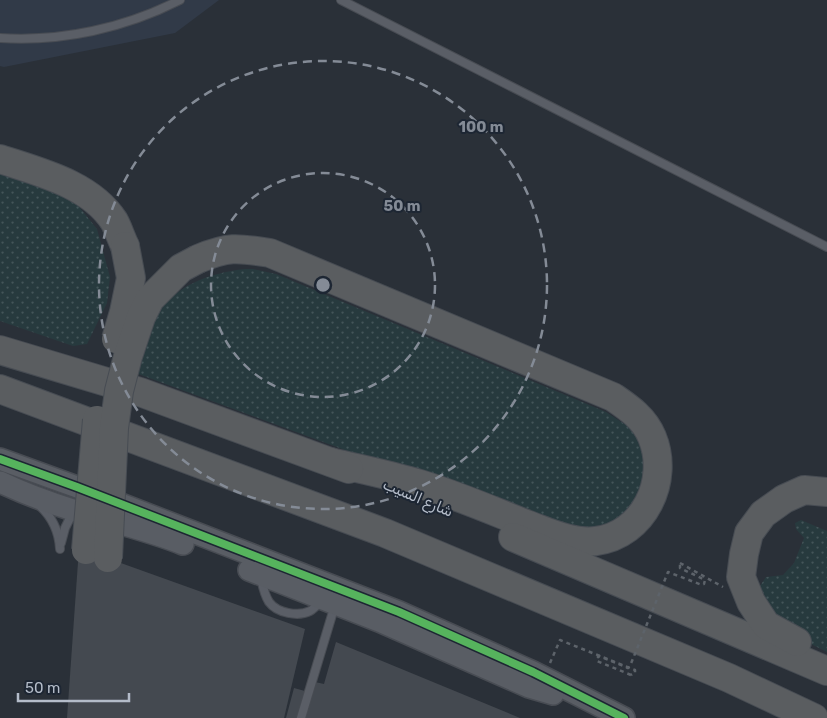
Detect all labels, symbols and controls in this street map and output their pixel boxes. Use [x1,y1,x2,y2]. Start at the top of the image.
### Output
text: 100 m [459,118,503,136]
text: 50 m [384,197,420,215]
centre of rings [314,276,332,294]
street label: شارع السيب [379,475,456,523]
scale bar [18,670,129,702]
text: 50 m [25,679,60,697]

